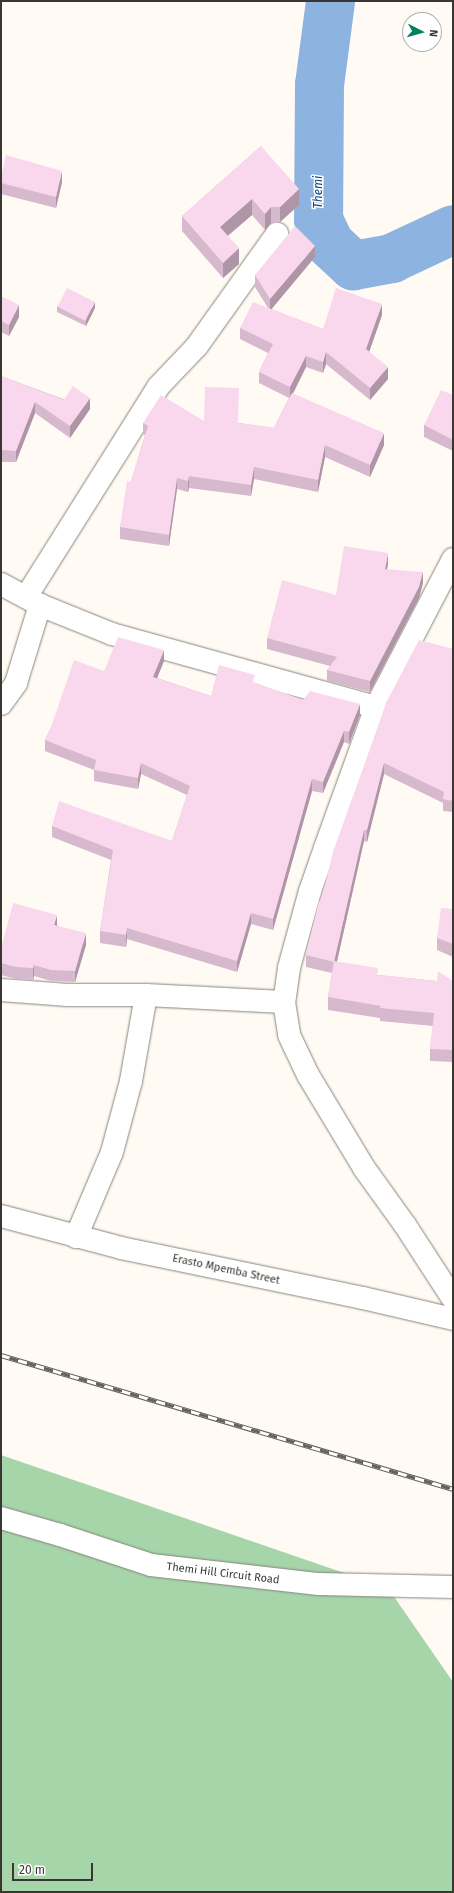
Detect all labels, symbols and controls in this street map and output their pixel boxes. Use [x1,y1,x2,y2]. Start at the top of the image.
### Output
north arrow [402,12,442,52]
text: N [427,29,440,38]
water label: Themi [312,176,326,208]
street label: Erasto Mpemba Street [171,1252,281,1288]
street label: Themi Hill Circuit Road [166,1561,280,1587]
scale bar [14,1855,95,1881]
text: 20 m [19,1863,45,1877]

